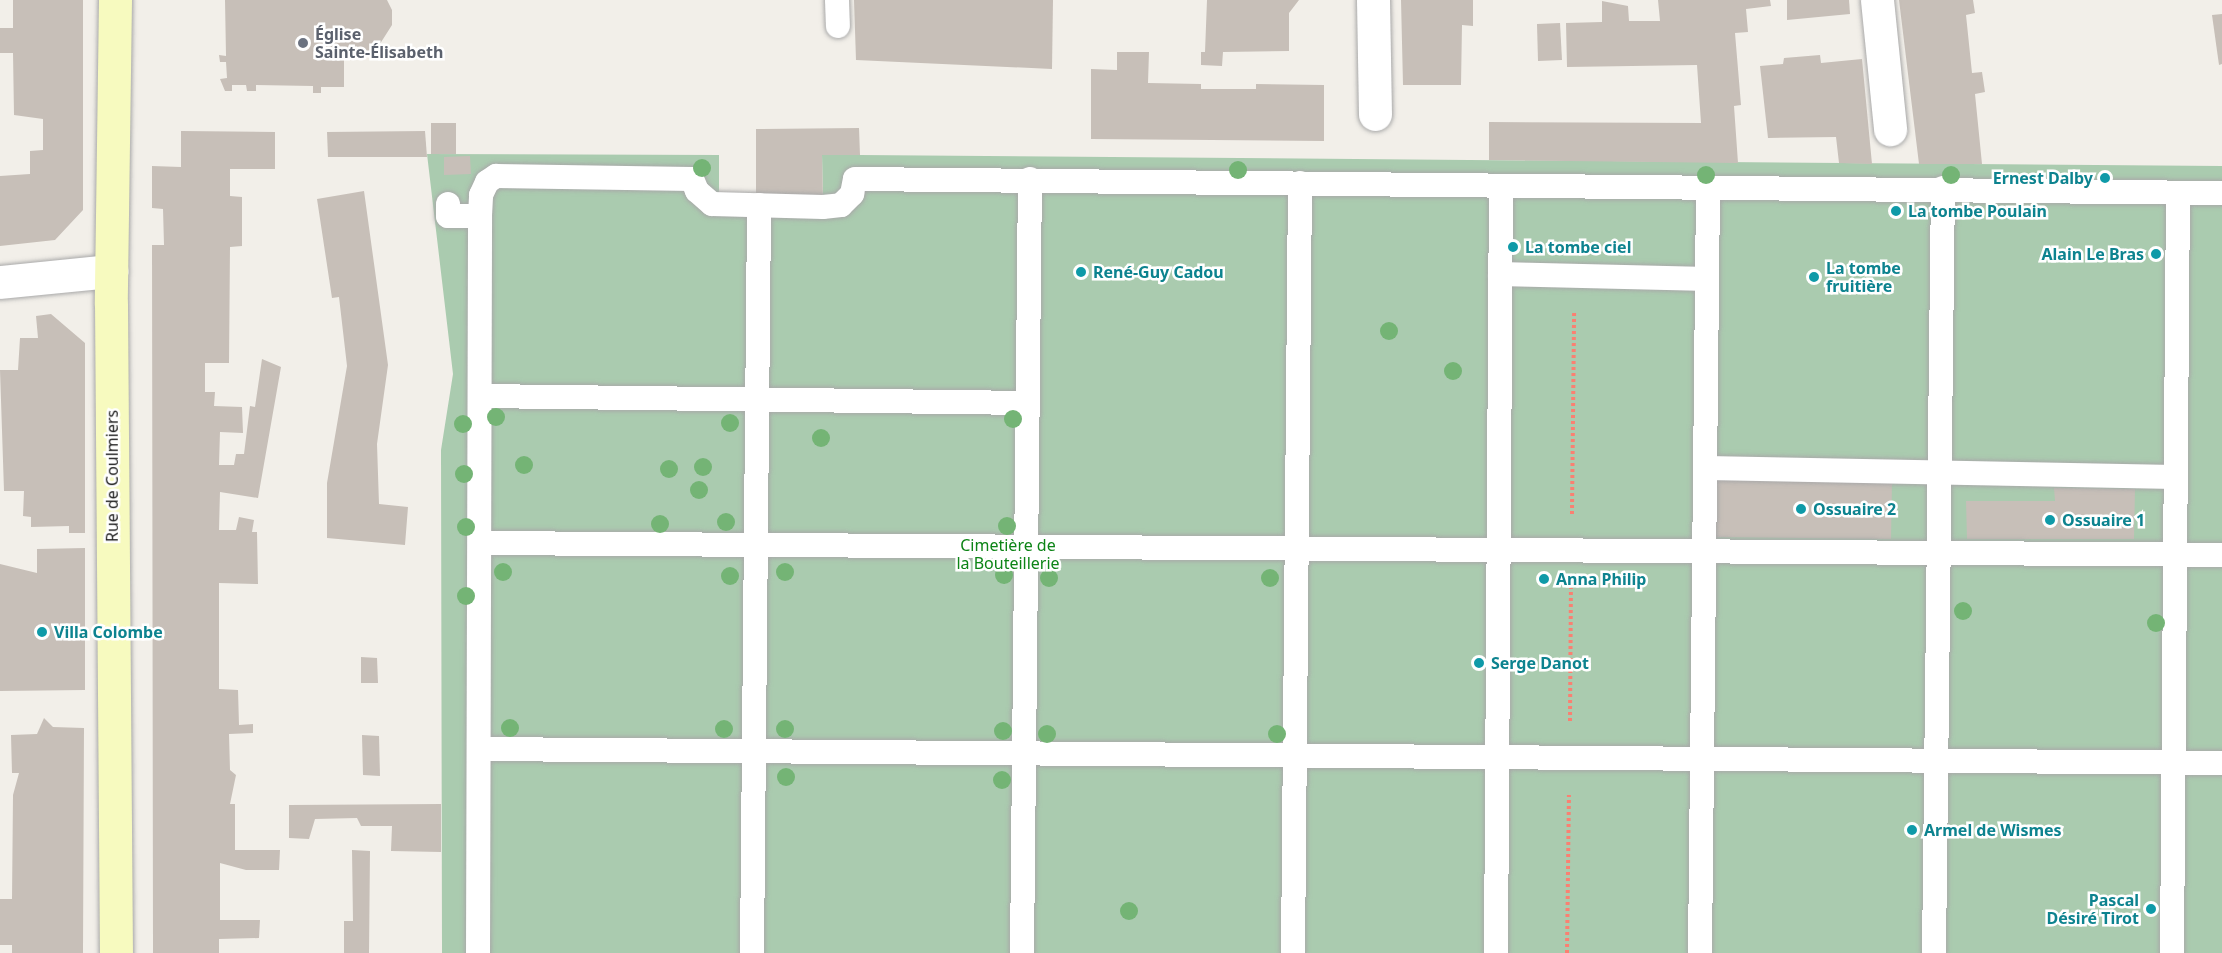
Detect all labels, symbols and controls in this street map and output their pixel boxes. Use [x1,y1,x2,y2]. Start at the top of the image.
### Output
place label: Église Sainte-Élisabeth [315,24,443,62]
marker: Église Sainte-Élisabeth [296,36,310,50]
place label: Ernest Dalby [1993,168,2093,188]
marker: Ernest Dalby [2098,171,2112,185]
place label: La tombe Poulain [1908,201,2047,221]
marker: La tombe Poulain [1889,204,1903,218]
place label: La tombe ciel [1525,237,1631,257]
marker: La tombe ciel [1506,240,1520,254]
place label: Alain Le Bras [2041,244,2144,264]
marker: Alain Le Bras [2149,247,2163,261]
place label: La tombe fruitière [1826,258,1901,296]
place label: René-Guy Cadou [1093,262,1224,282]
marker: René-Guy Cadou [1074,265,1088,279]
marker: La tombe fruitière [1807,270,1821,284]
street label: Rue de Coulmiers [102,410,122,542]
place label: Ossuaire 2 [1813,499,1896,519]
marker: Ossuaire 2 [1794,502,1808,516]
place label: Ossuaire 1 [2062,510,2145,530]
marker: Ossuaire 1 [2043,513,2057,527]
park label: Cimetière de la Bouteillerie [956,535,1060,573]
place label: Anna Philip [1556,569,1646,589]
marker: Anna Philip [1537,572,1551,586]
place label: Villa Colombe [54,622,163,642]
marker: Villa Colombe [35,625,49,639]
place label: Serge Danot [1491,653,1589,673]
marker: Serge Danot [1472,656,1486,670]
place label: Armel de Wismes [1924,820,2062,840]
marker: Armel de Wismes [1905,823,1919,837]
place label: Pascal Désiré Tirot [2047,890,2139,928]
marker: Pascal Désiré Tirot [2144,902,2158,916]

